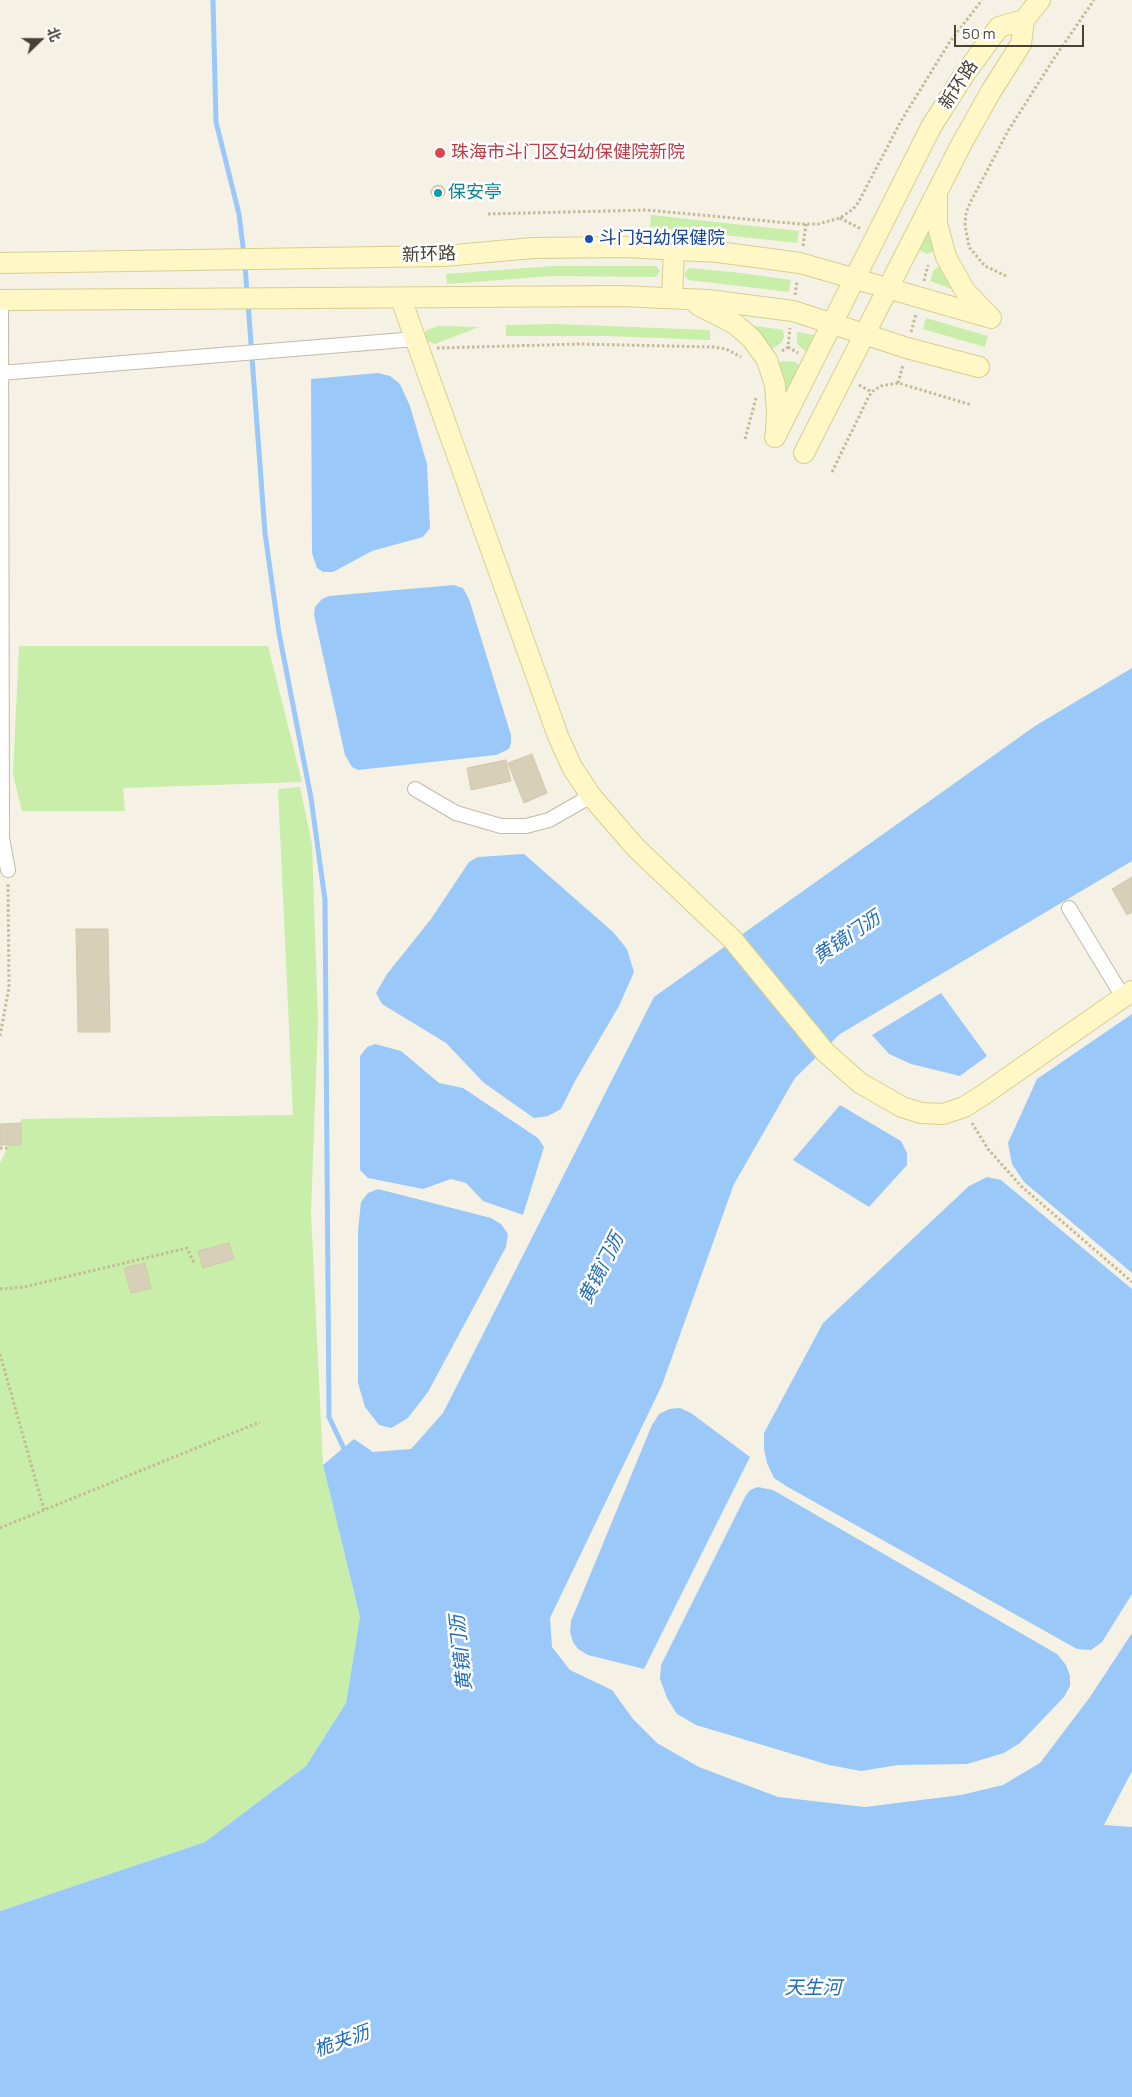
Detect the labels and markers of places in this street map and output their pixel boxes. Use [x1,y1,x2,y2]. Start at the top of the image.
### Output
place label: 珠海市斗门区妇幼保健院新院 [451,142,685,164]
marker: 珠海市斗门区妇幼保健院新院 [433,146,447,160]
place label: 保安亭 [448,182,502,204]
marker: 保安亭 [432,187,444,199]
place label: 斗门妇幼保健院 [599,228,725,250]
marker: 斗门妇幼保健院 [583,233,595,245]

